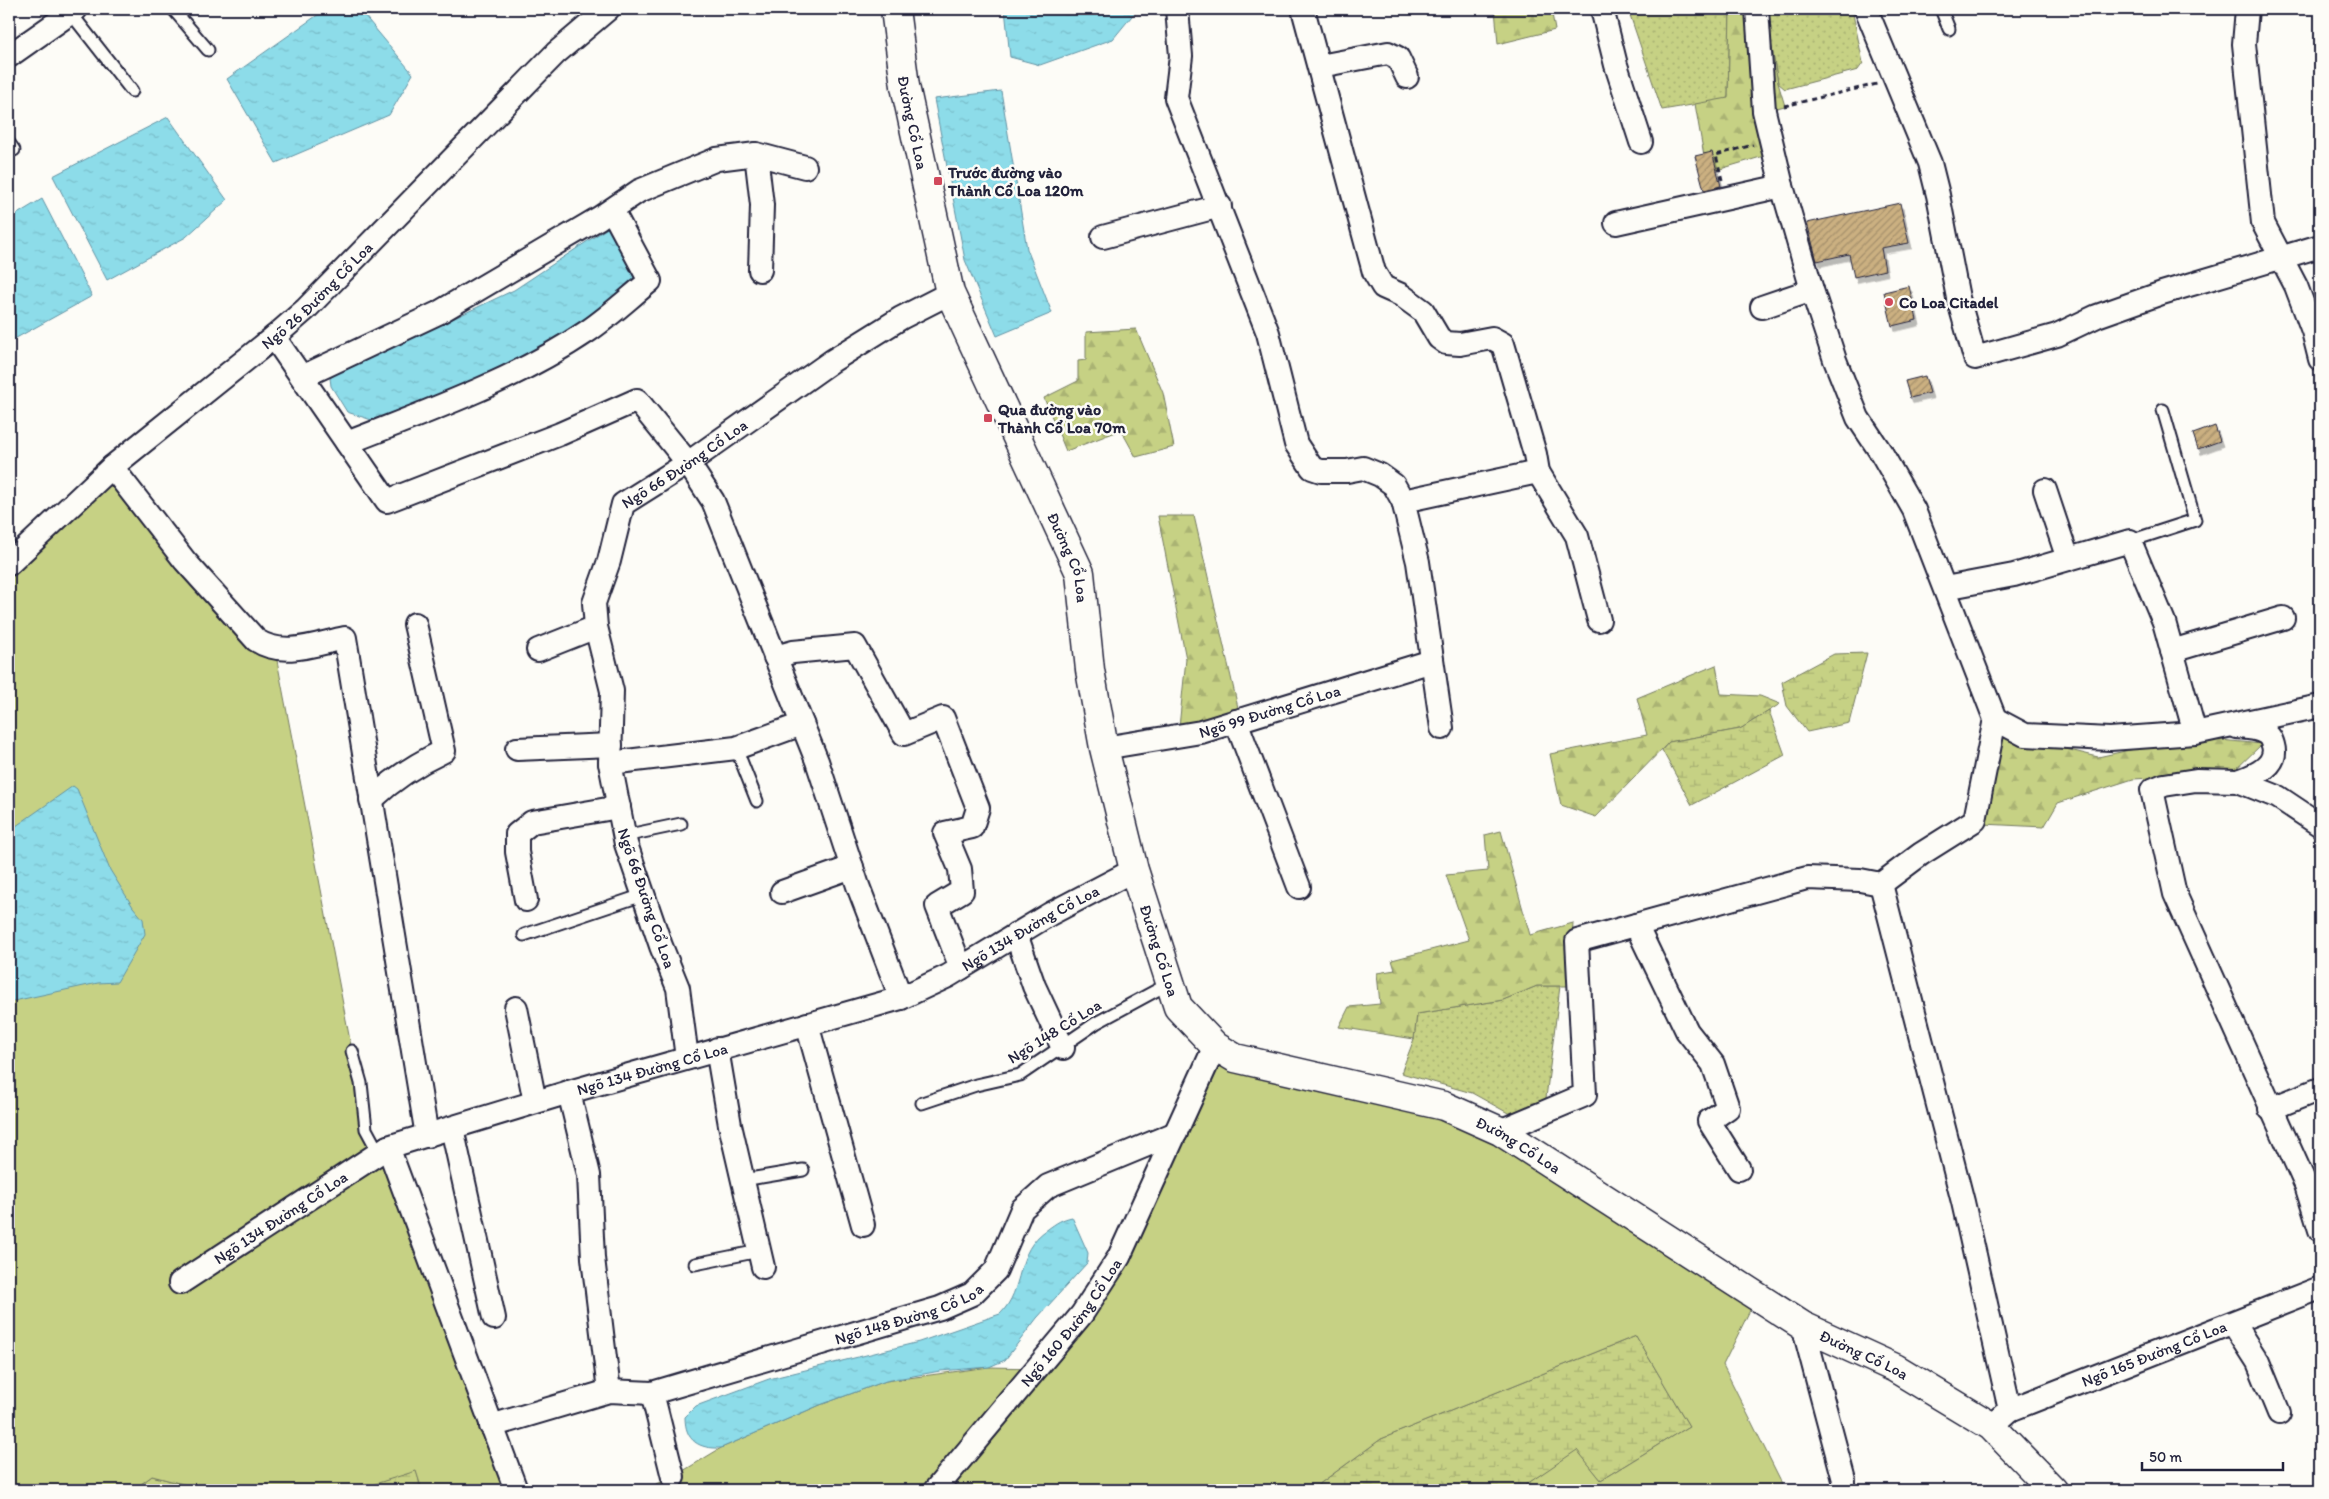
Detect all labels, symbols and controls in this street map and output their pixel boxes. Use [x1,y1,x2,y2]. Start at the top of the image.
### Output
street label: Đường Cổ Loa [894,74,932,171]
place label: Trước đường vào Thành Cổ Loa 120m [947,163,1084,200]
marker: Trước đường vào Thành Cổ Loa 120m [932,175,944,187]
street label: Ngõ 26 Đường Cổ Loa [258,238,377,353]
place label: Co Loa Citadel [1899,293,1999,312]
marker: Co Loa Citadel [1883,296,1895,308]
place label: Qua đường vào Thành Cổ Loa 70m [997,400,1126,437]
marker: Qua đường vào Thành Cổ Loa 70m [982,412,994,424]
street label: Ngõ 66 Đường Cổ Loa [618,415,751,513]
street label: Đường Cổ Loa [1043,509,1092,604]
street label: Ngõ 99 Đường Cổ Loa [1197,681,1343,742]
street label: Ngõ 66 Đường Cổ Loa [614,826,679,971]
street label: Ngõ 134 Đường Cổ Loa [958,881,1103,975]
street label: Đường Cổ Loa [1136,902,1183,999]
street label: Ngõ 148 Cổ Loa [1004,995,1105,1068]
street label: Ngõ 134 Đường Cổ Loa [575,1039,730,1099]
street label: Đường Cổ Loa [1473,1113,1564,1178]
street label: Ngõ 134 Đường Cổ Loa [210,1167,351,1268]
street label: Ngõ 160 Đường Cổ Loa [1017,1255,1126,1390]
street label: Ngõ 148 Đường Cổ Loa [833,1279,987,1349]
street label: Ngõ 165 Đường Cổ Loa [2079,1317,2229,1391]
street label: Đường Cổ Loa [1817,1326,1912,1384]
scale bar [2142,1439,2283,1471]
text: 50 m [2149,1448,2182,1466]

